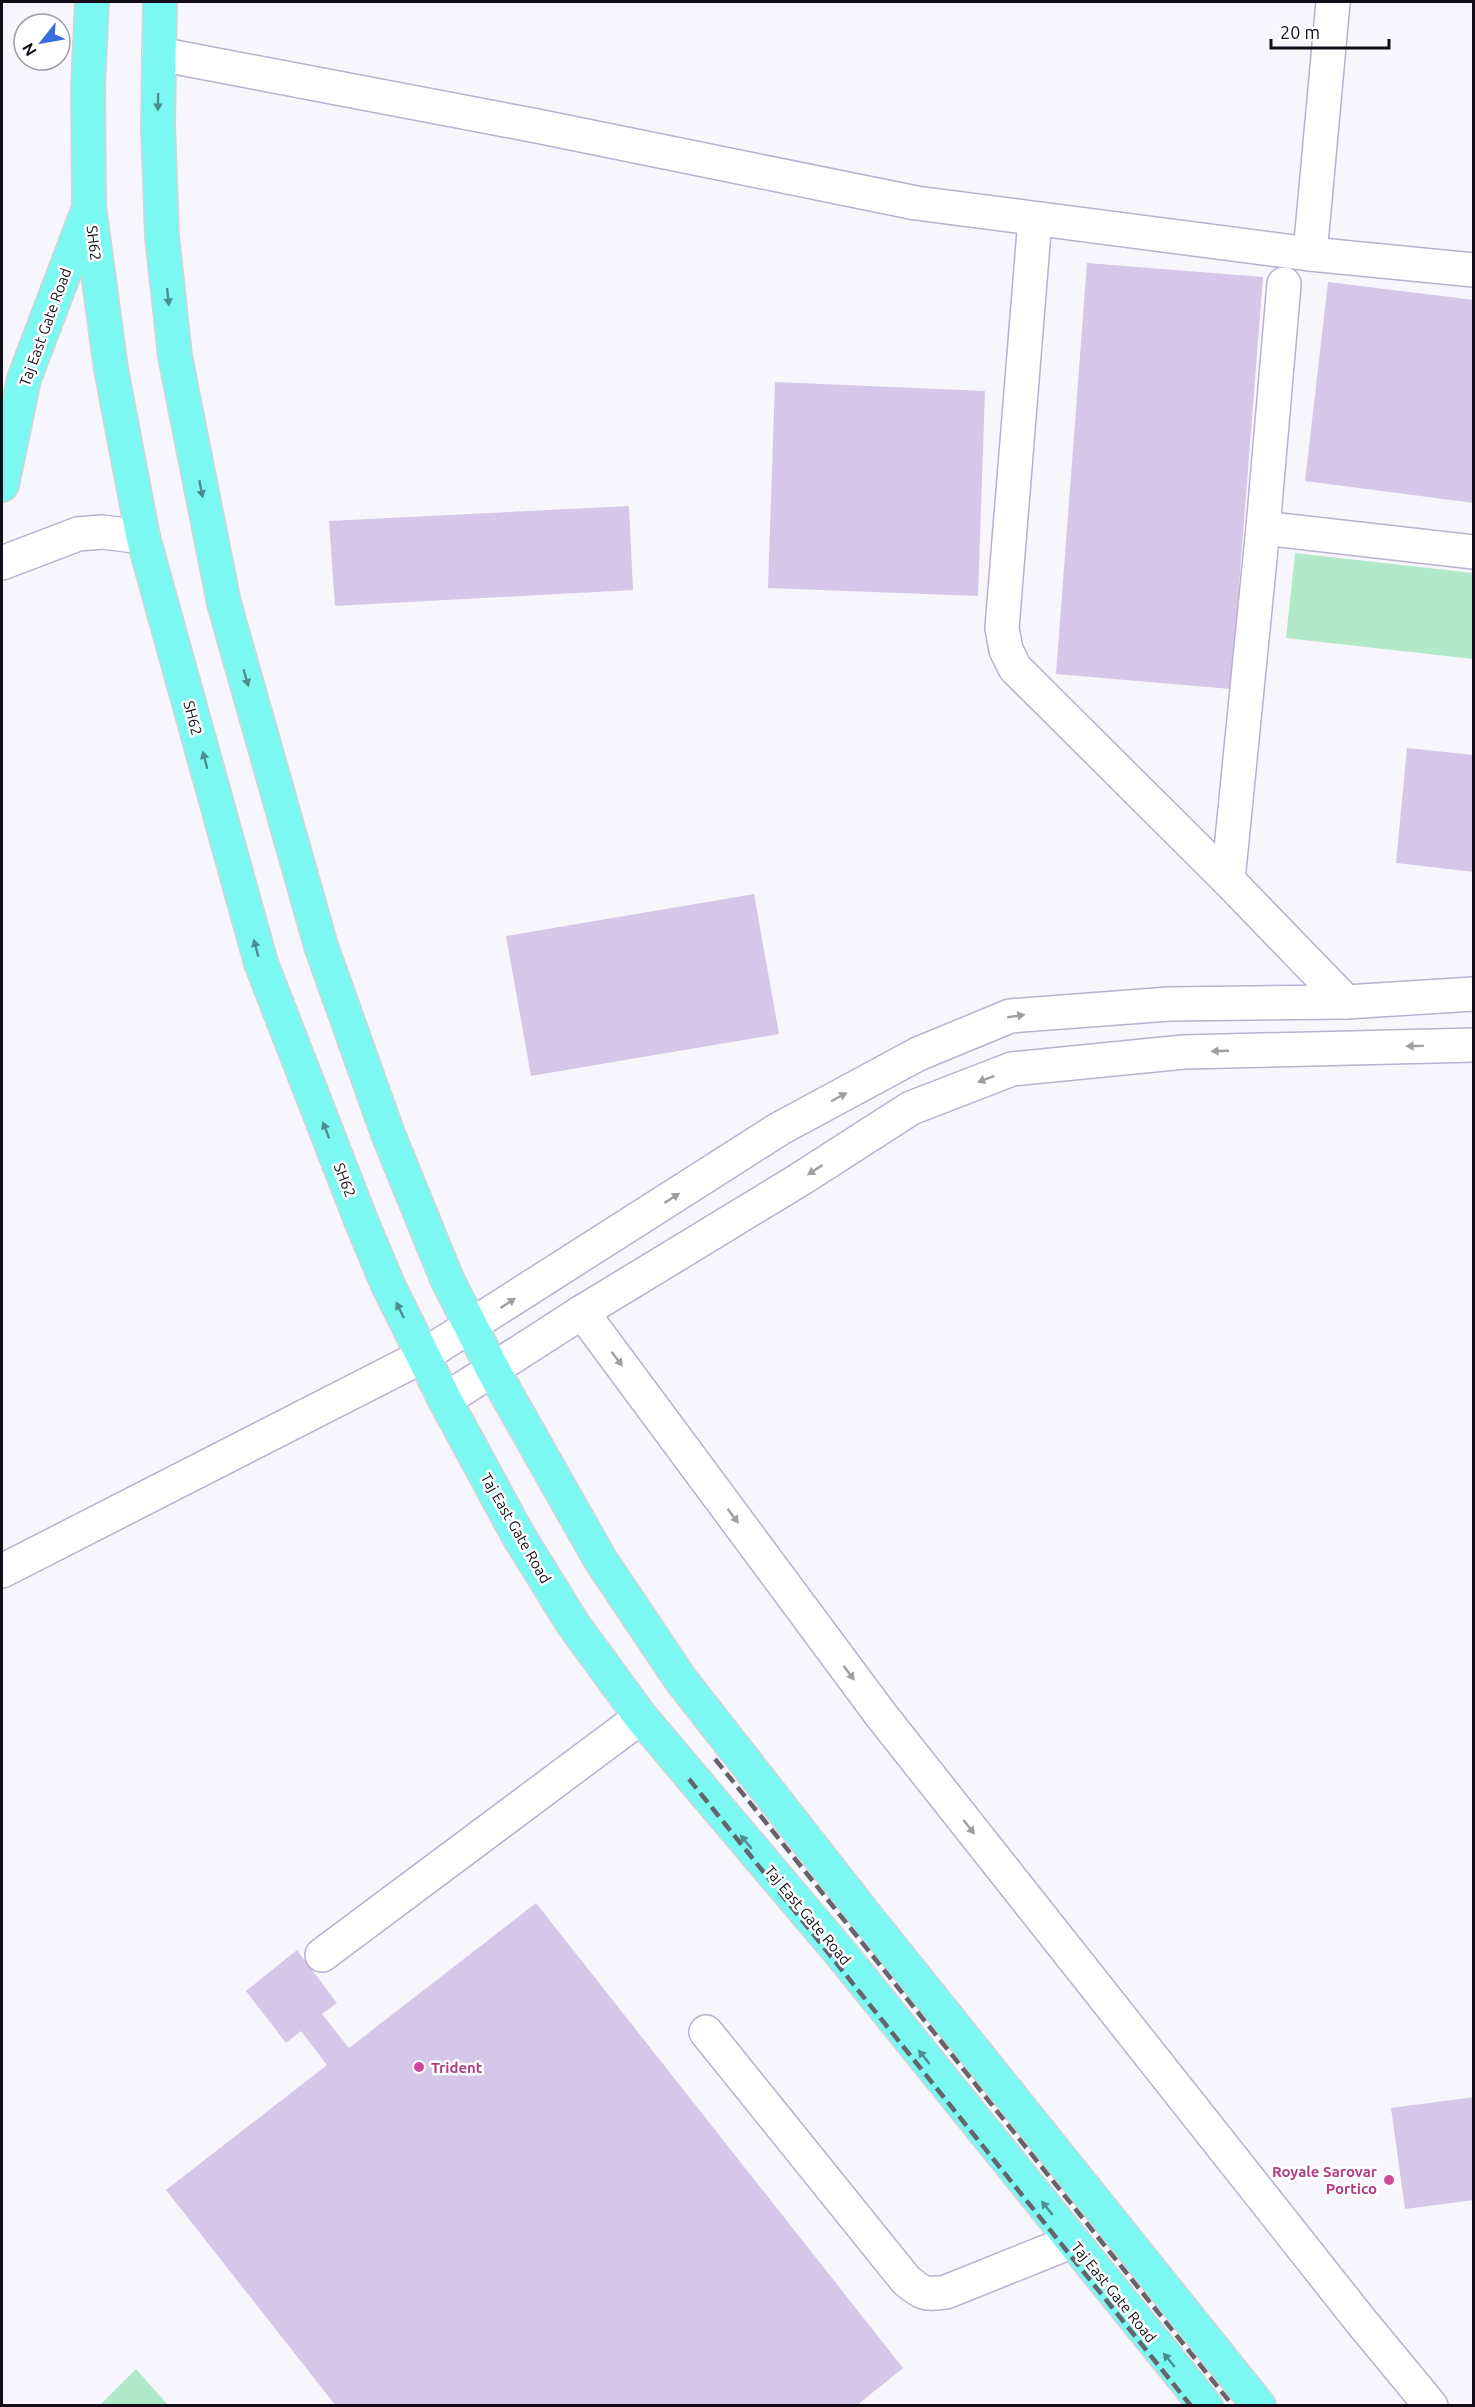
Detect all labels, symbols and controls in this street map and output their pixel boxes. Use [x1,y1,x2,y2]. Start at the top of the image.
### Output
north arrow [12,12,72,72]
scale bar [1271,12,1390,50]
text: 20 m [1280,22,1320,42]
text: N [18,40,40,59]
one-way arrow [154,92,163,111]
street label: SH62 [83,224,105,262]
street label: Taj East Gate Road [16,266,74,388]
one-way arrow [164,287,173,306]
one-way arrow [197,479,206,498]
one-way arrow [241,669,251,687]
street label: SH62 [180,699,206,737]
one-way arrow [199,751,209,769]
one-way arrow [251,939,261,957]
one-way arrow [1007,1011,1026,1020]
one-way arrow [1406,1041,1425,1051]
one-way arrow [1211,1047,1230,1056]
one-way arrow [977,1075,995,1084]
one-way arrow [831,1092,848,1102]
one-way arrow [320,1121,330,1139]
street label: SH62 [331,1160,359,1200]
one-way arrow [806,1165,823,1176]
one-way arrow [664,1192,681,1203]
one-way arrow [500,1297,516,1308]
one-way arrow [396,1301,406,1319]
one-way arrow [611,1351,623,1367]
street label: Taj East Gate Road [478,1470,554,1586]
one-way arrow [727,1507,739,1523]
one-way arrow [843,1664,855,1680]
one-way arrow [962,1819,974,1834]
one-way arrow [740,1834,753,1850]
street label: Taj East Gate Road [762,1862,854,1968]
one-way arrow [919,2049,931,2064]
place label: Trident [431,2059,483,2076]
marker: Trident [412,2060,426,2074]
place label: Royale Sarovar Portico [1272,2163,1378,2197]
marker: Royale Sarovar Portico [1382,2173,1396,2187]
one-way arrow [1040,2200,1053,2216]
street label: Taj East Gate Road [1068,2238,1160,2346]
one-way arrow [1163,2352,1176,2368]

